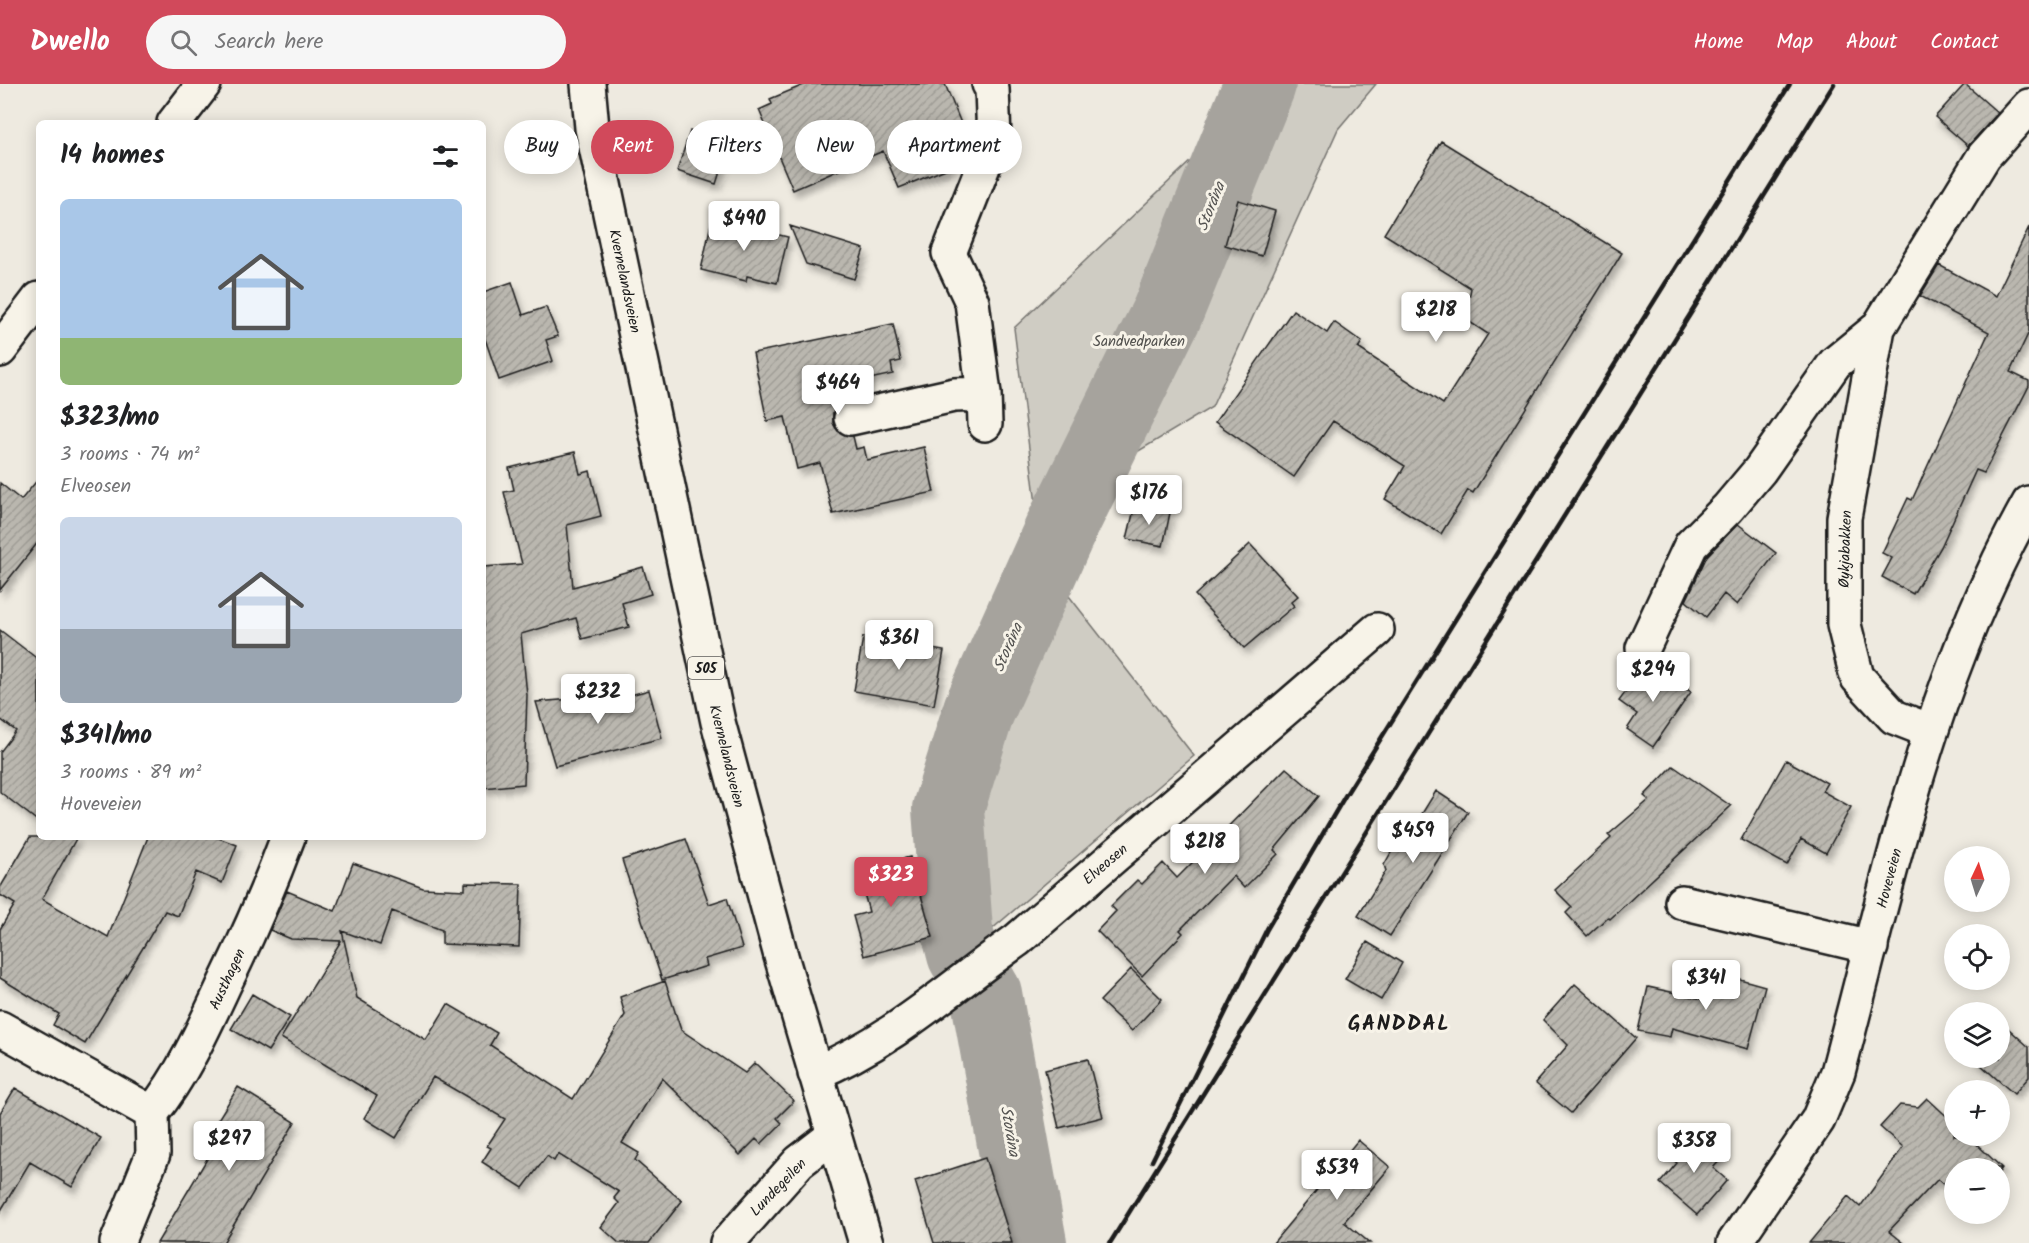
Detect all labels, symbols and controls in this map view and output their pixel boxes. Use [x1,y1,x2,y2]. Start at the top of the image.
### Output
search box [146,15,566,69]
text: Dwello [30,20,110,65]
text: Search here [215,25,323,60]
icon: search [167,26,200,59]
text: Home [1694,26,1743,59]
text: Map [1776,26,1813,59]
text: About [1846,26,1897,59]
text: Contact [1930,26,1999,59]
chip: Buy [504,120,579,174]
chip: Rent [591,120,674,174]
chip: Filters [686,120,783,174]
chip: New [795,120,875,174]
chip: Apartment [887,120,1022,174]
text: 14 homes [60,135,165,177]
icon: filters [429,140,462,173]
water label: Storåna [1190,177,1233,235]
pin: $490 [708,201,780,252]
text: $490 [722,204,766,236]
street label: Kvernelandsveien [601,227,647,335]
icon: home [207,238,315,346]
pin: $218 [1400,292,1472,343]
text: $218 [1415,295,1457,327]
park label: Sandvedparken [1093,330,1185,354]
pin: $464 [802,365,874,416]
text: $464 [816,368,860,400]
text: $323/mo [60,397,159,439]
text: 3 rooms · 74 m² [60,439,200,471]
text: Elveosen [60,471,131,503]
pin: $176 [1113,475,1185,526]
text: $176 [1130,478,1168,510]
street label: Øykjabakken [1833,510,1859,588]
icon: home [207,556,315,664]
water label: Storåna [987,618,1031,676]
pin: $361 [863,620,935,671]
text: $361 [879,623,919,655]
pin: $294 [1617,652,1689,703]
text: $294 [1631,655,1675,687]
road number: 505 [688,657,724,679]
pin: $232 [562,674,634,725]
text: $232 [575,677,621,709]
street label: Kvernelandsveien [702,702,750,810]
text: $341/mo [60,715,152,757]
text: 3 rooms · 89 m² [60,757,201,789]
text: Hoveveien [60,789,142,821]
pin: $459 [1377,813,1449,864]
text: $459 [1392,816,1434,848]
pin: $218 [1169,824,1241,875]
text: $218 [1184,827,1226,859]
street label: Elveosen [1078,838,1134,891]
street label: Hoveveien [1870,846,1909,911]
north arrow [1944,846,2010,912]
map controls [1944,846,2010,1224]
pin: $323 [855,857,927,908]
text: $323 [868,860,914,892]
button: locate [1944,924,2010,990]
street label: Austhagen [203,945,253,1014]
pin: $341 [1670,960,1742,1011]
text: $341 [1686,963,1726,995]
button: layers [1944,1002,2010,1068]
district label: GANDDAL [1348,1008,1450,1041]
button: + [1944,1080,2010,1146]
water label: Storåna [993,1104,1027,1160]
pin: $297 [193,1121,265,1172]
pin: $358 [1658,1123,1730,1174]
text: $297 [207,1124,251,1156]
text: $358 [1672,1126,1716,1158]
pin: $539 [1301,1150,1373,1201]
street label: Lundegeilen [745,1153,813,1222]
text: $539 [1315,1153,1359,1185]
button: − [1944,1158,2010,1224]

